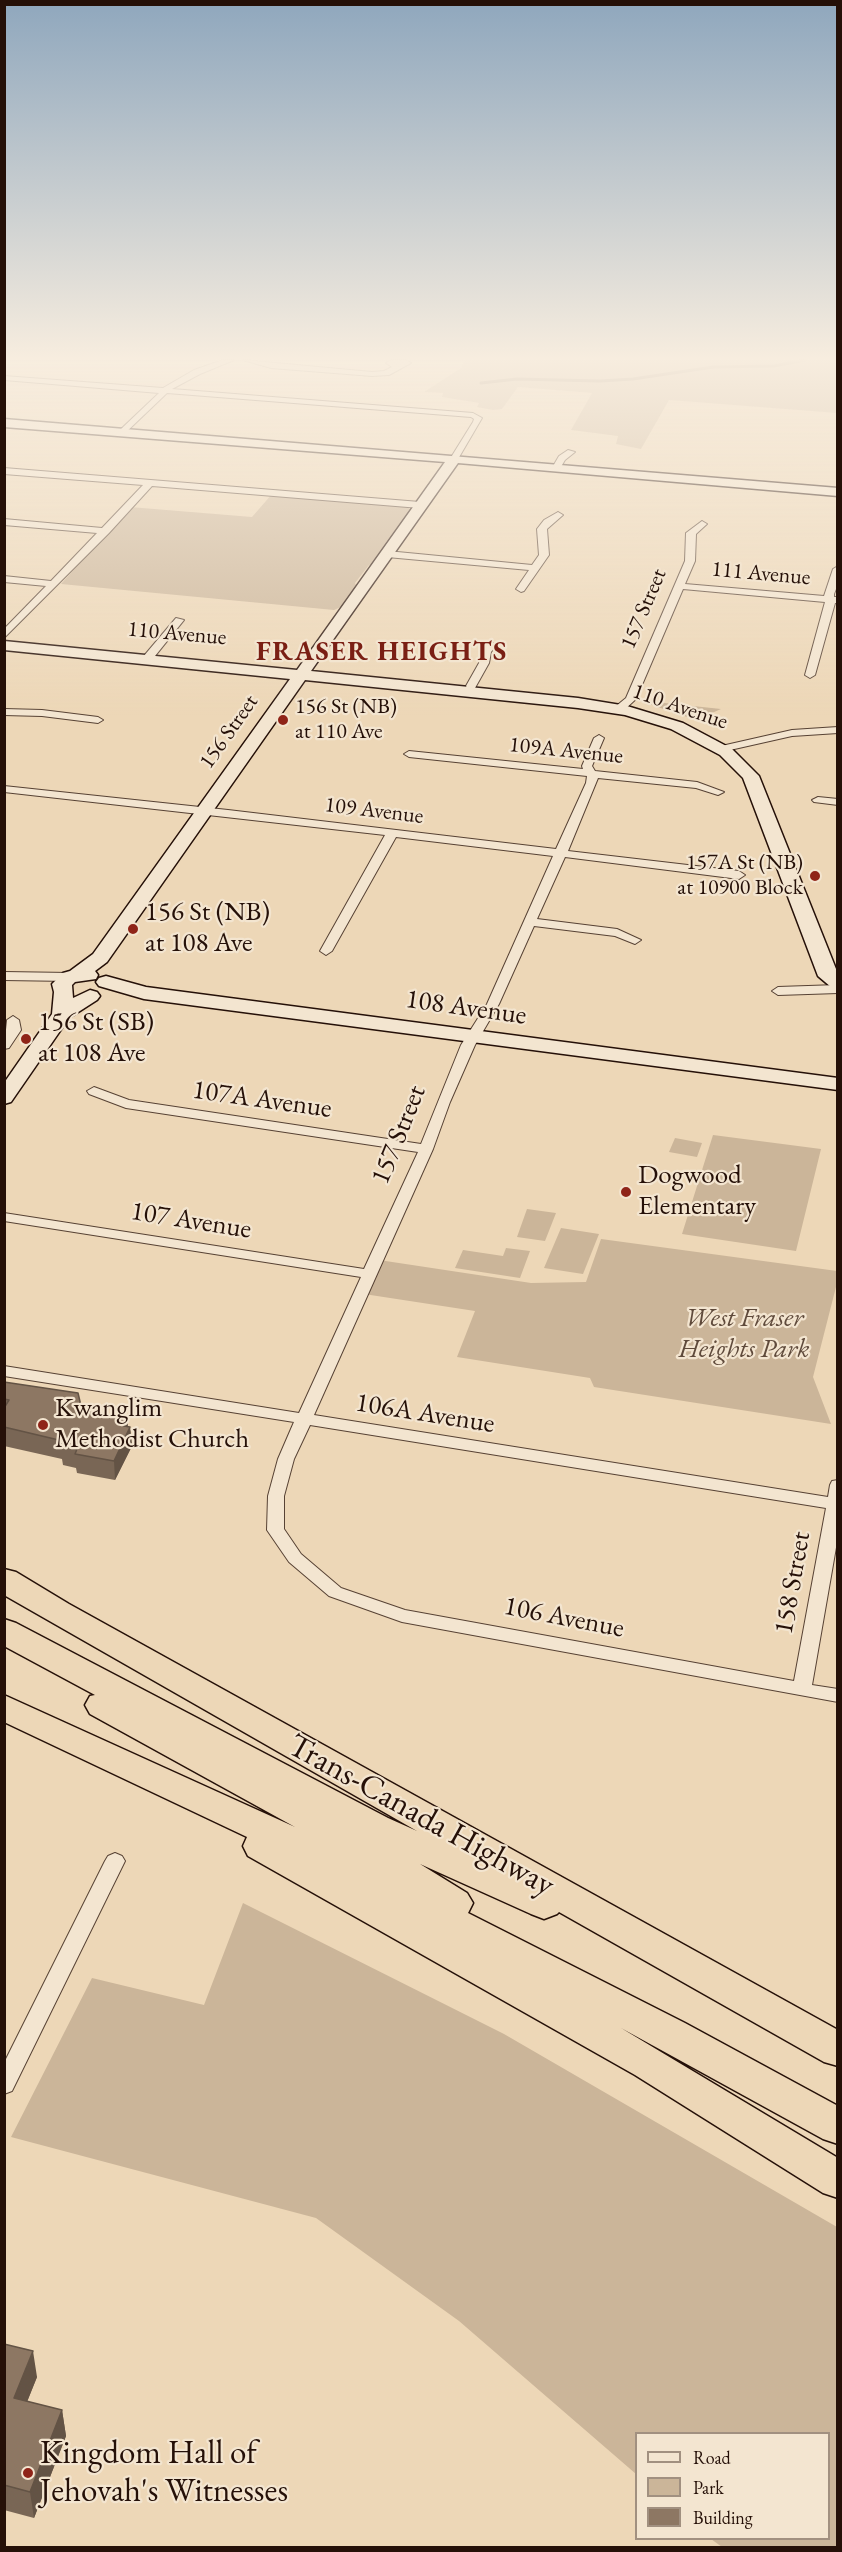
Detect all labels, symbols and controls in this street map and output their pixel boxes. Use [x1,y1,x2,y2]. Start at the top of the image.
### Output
street label: 111 Avenue [710,557,812,591]
street label: 157 Street [615,565,673,653]
street label: 110 Avenue [126,617,228,651]
district label: FRASER HEIGHTS [256,637,508,669]
street label: 110 Avenue [629,678,731,736]
street label: 156 Street [194,690,264,774]
place label: 156 St (NB) at 110 Ave [295,694,397,746]
marker: 156 St (NB) at 110 Ave [276,713,290,727]
street label: 109A Avenue [508,732,624,770]
street label: 109 Avenue [323,792,425,830]
place label: 157A St (NB) at 10900 Block [677,850,803,902]
marker: 157A St (NB) at 10900 Block [808,869,822,883]
place label: 156 St (NB) at 108 Ave [145,897,270,960]
marker: 156 St (NB) at 108 Ave [126,922,140,936]
street label: 108 Avenue [403,983,529,1033]
place label: 156 St (SB) at 108 Ave [38,1007,154,1070]
marker: 156 St (SB) at 108 Ave [19,1032,33,1046]
street label: 107A Avenue [190,1074,334,1126]
street label: 157 Street [365,1081,433,1189]
place label: Dogwood Elementary [638,1160,756,1223]
marker: Dogwood Elementary [619,1185,633,1199]
street label: 107 Avenue [128,1195,254,1247]
park label: West Fraser Heights Park [678,1303,810,1366]
street label: 106A Avenue [353,1387,497,1441]
place label: Kwanglim Methodist Church [55,1393,249,1456]
marker: Kwanglim Methodist Church [36,1418,50,1432]
street label: 158 Street [768,1529,818,1637]
street label: 106 Avenue [501,1590,627,1646]
street label: Trans-Canada Highway [281,1726,561,1906]
legend [635,2432,830,2540]
place label: Kingdom Hall of Jehovah's Witnesses [40,2434,288,2512]
text: Road [693,2446,731,2469]
marker: Kingdom Hall of Jehovah's Witnesses [21,2466,35,2480]
text: Park [693,2476,724,2499]
text: Building [693,2506,753,2529]

